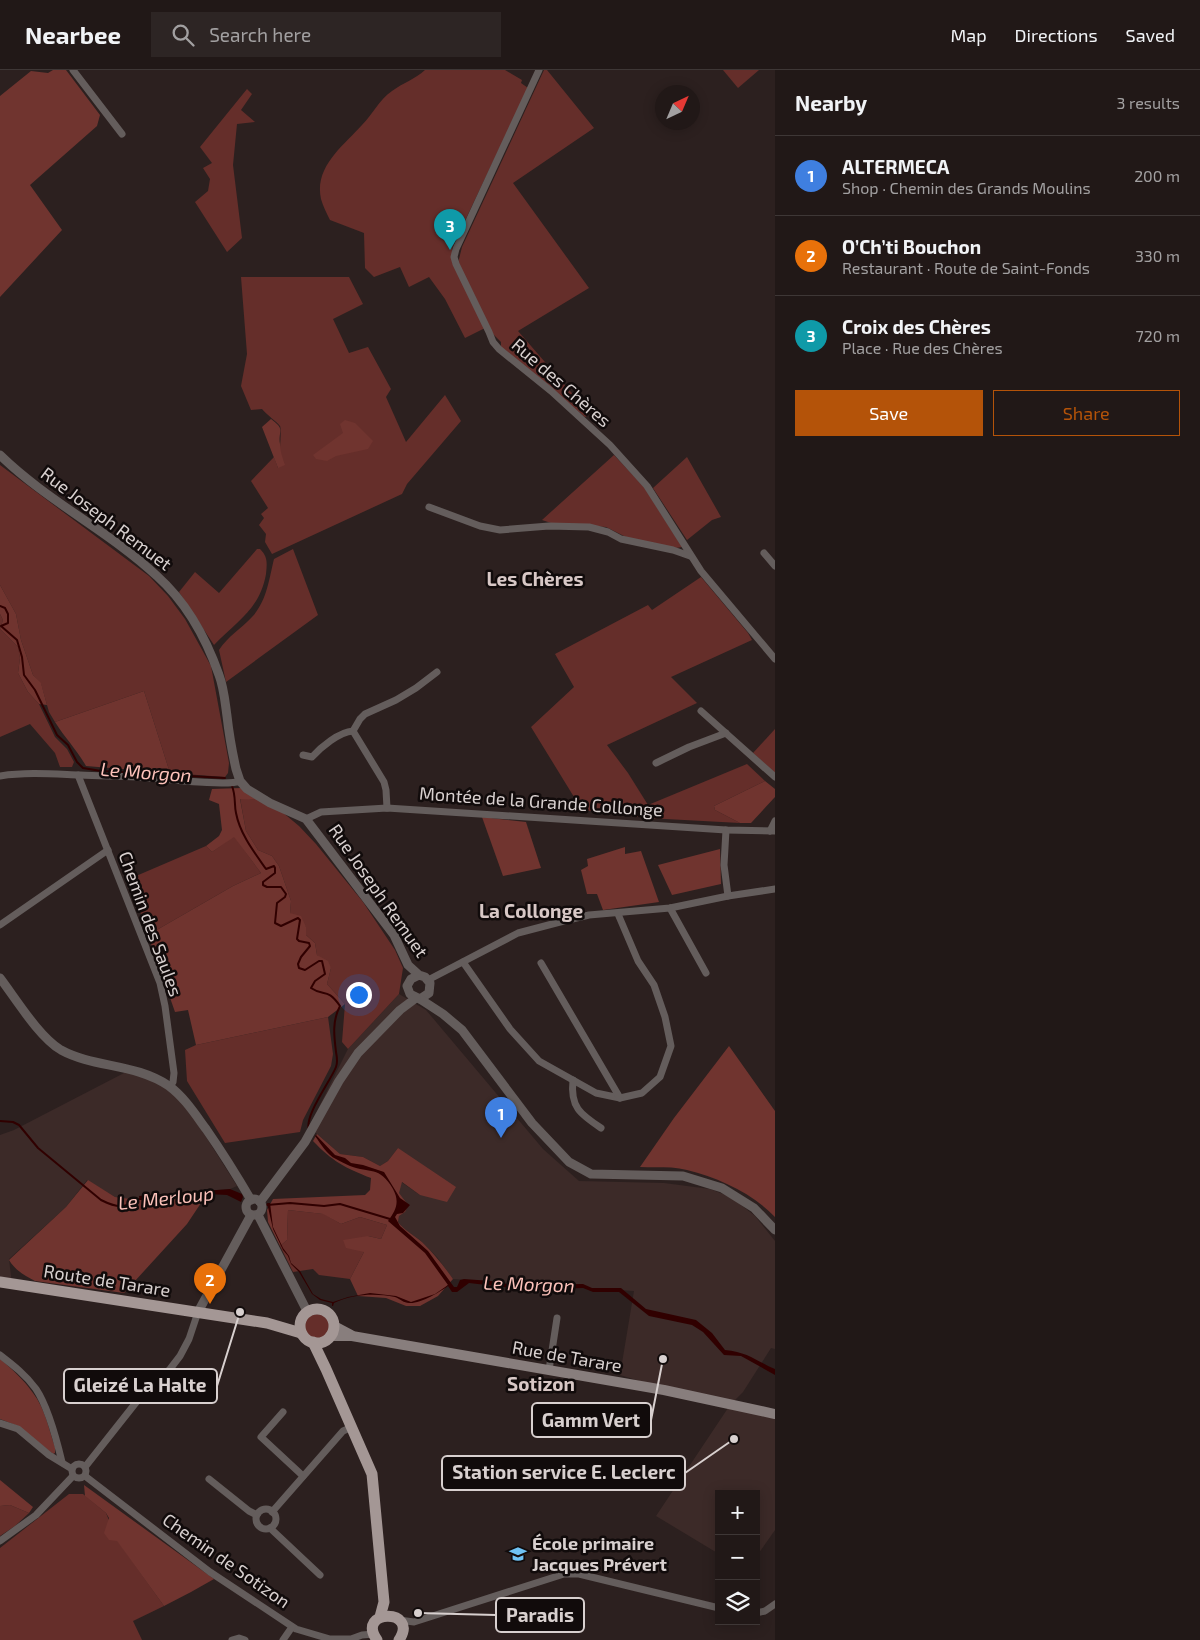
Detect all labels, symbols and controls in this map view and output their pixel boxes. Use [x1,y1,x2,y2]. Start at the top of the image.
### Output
search box [151,12,501,57]
text: Nearbee [25,20,121,49]
icon: search [169,21,197,49]
text: Search here [209,23,311,46]
text: Map [950,24,987,46]
text: Directions [1015,24,1098,46]
text: Saved [1126,24,1175,46]
north arrow [655,85,700,130]
text: Nearby [795,90,867,115]
text: 3 results [1117,93,1180,112]
text: ALTERMECA [842,155,949,178]
text: 1 [808,166,814,185]
text: 200 m [1134,166,1180,185]
text: Shop · Chemin des Grands Moulins [842,178,1091,197]
pin: 3 [434,209,466,250]
text: O’Ch’ti Bouchon [842,235,981,258]
text: 2 [806,246,816,265]
text: 330 m [1135,246,1180,265]
text: Restaurant · Route de Saint-Fonds [842,258,1090,277]
text: Croix des Chères [842,315,991,338]
text: 3 [806,326,816,345]
text: 720 m [1136,326,1180,345]
street label: Rue des Chères [508,333,616,431]
text: Place · Rue des Chères [842,338,1003,357]
button: Save [795,390,983,436]
button: Share [993,390,1180,436]
street label: Rue Joseph Remuet [37,462,176,575]
district label: Les Chères [486,567,584,590]
water label: Le Morgon [100,757,192,786]
street label: Montée de la Grande Collonge [418,782,664,820]
street label: Rue Joseph Remuet [324,819,433,962]
street label: Chemin des Saules [115,848,187,999]
district label: La Collonge [479,899,583,922]
your location [346,982,372,1008]
pin: 1 [485,1097,517,1138]
water label: Le Merloup [117,1181,215,1214]
street label: Route de Tarare [42,1259,172,1301]
pin: 2 [194,1263,226,1304]
water label: Le Morgon [483,1270,575,1297]
street label: Rue de Tarare [511,1336,624,1376]
callout: Gleizé La Halte [64,1369,217,1403]
district label: Sotizon [507,1372,575,1395]
text: Gleizé La Halte [74,1373,207,1396]
callout: Gamm Vert [532,1403,651,1437]
text: Gamm Vert [542,1408,640,1431]
callout: Station service E. Leclerc [442,1456,685,1490]
text: Station service E. Leclerc [452,1460,676,1483]
map controls [715,1490,760,1625]
button: + [715,1490,760,1535]
street label: Chemin de Sotizon [159,1508,295,1612]
place label: École primaire Jacques Prévert [532,1532,668,1575]
button: − [715,1535,760,1580]
school or university icon: École primaire Jacques Prévert [508,1544,528,1564]
button: layers [715,1580,760,1625]
callout: Paradis [496,1598,584,1632]
text: Paradis [506,1603,574,1626]

